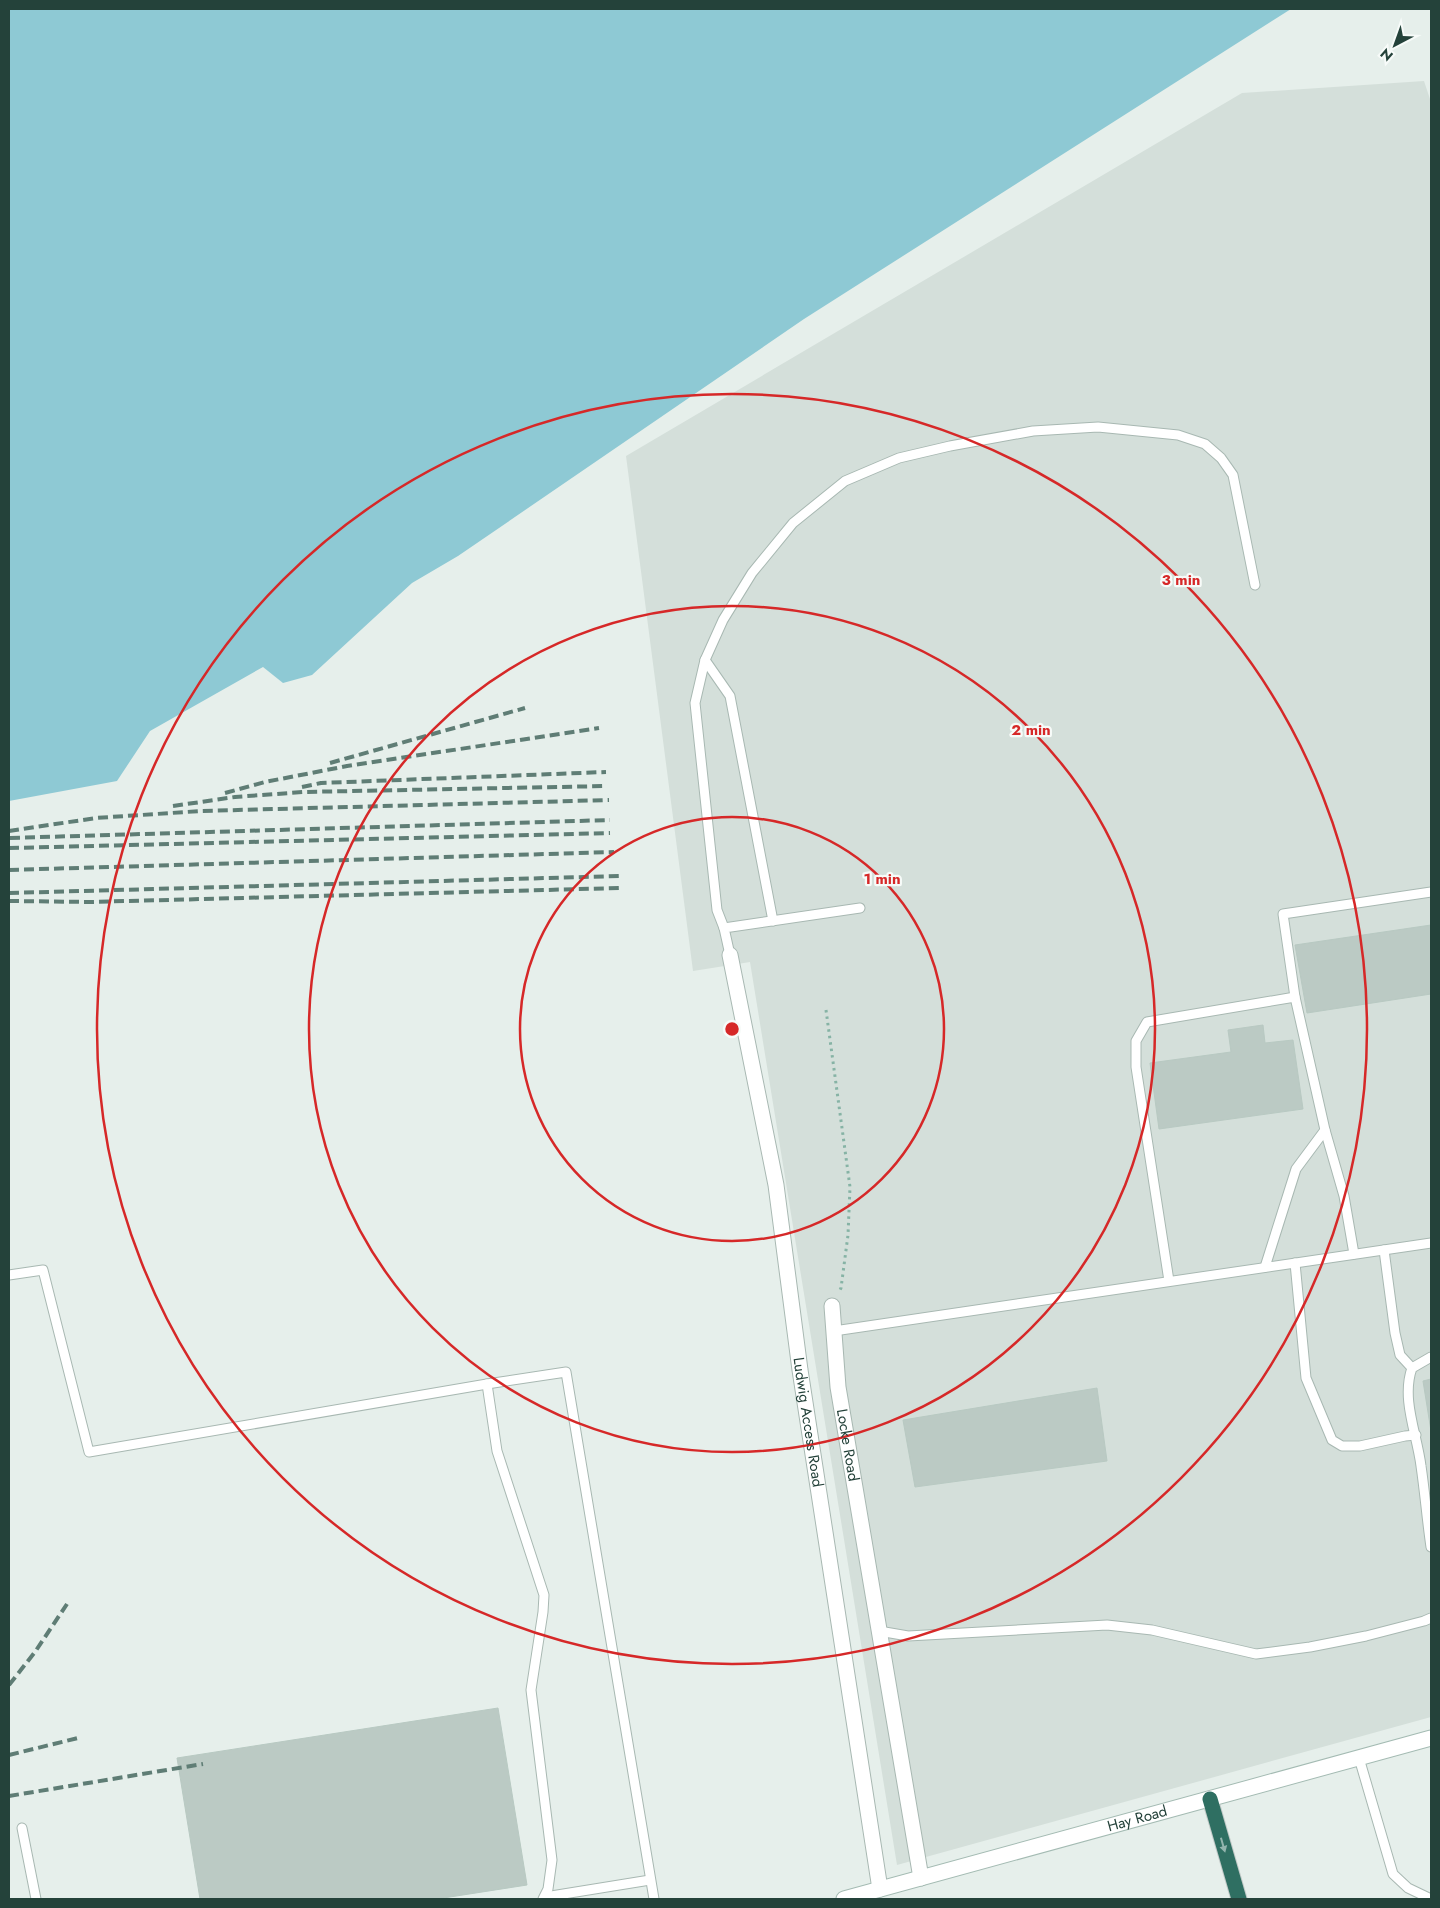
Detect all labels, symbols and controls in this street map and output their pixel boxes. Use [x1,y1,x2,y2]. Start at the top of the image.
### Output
north arrow [1370,20,1420,70]
text: N [1376,44,1397,66]
text: 3 min [1162,569,1200,591]
text: 2 min [1011,719,1051,741]
text: 1 min [863,868,901,890]
centre of rings [723,1020,741,1038]
street label: Ludwig Access Road [787,1356,829,1489]
street label: Locke Road [831,1407,865,1483]
street label: Hay Road [1105,1800,1170,1837]
one-way arrow [1220,1838,1228,1853]

